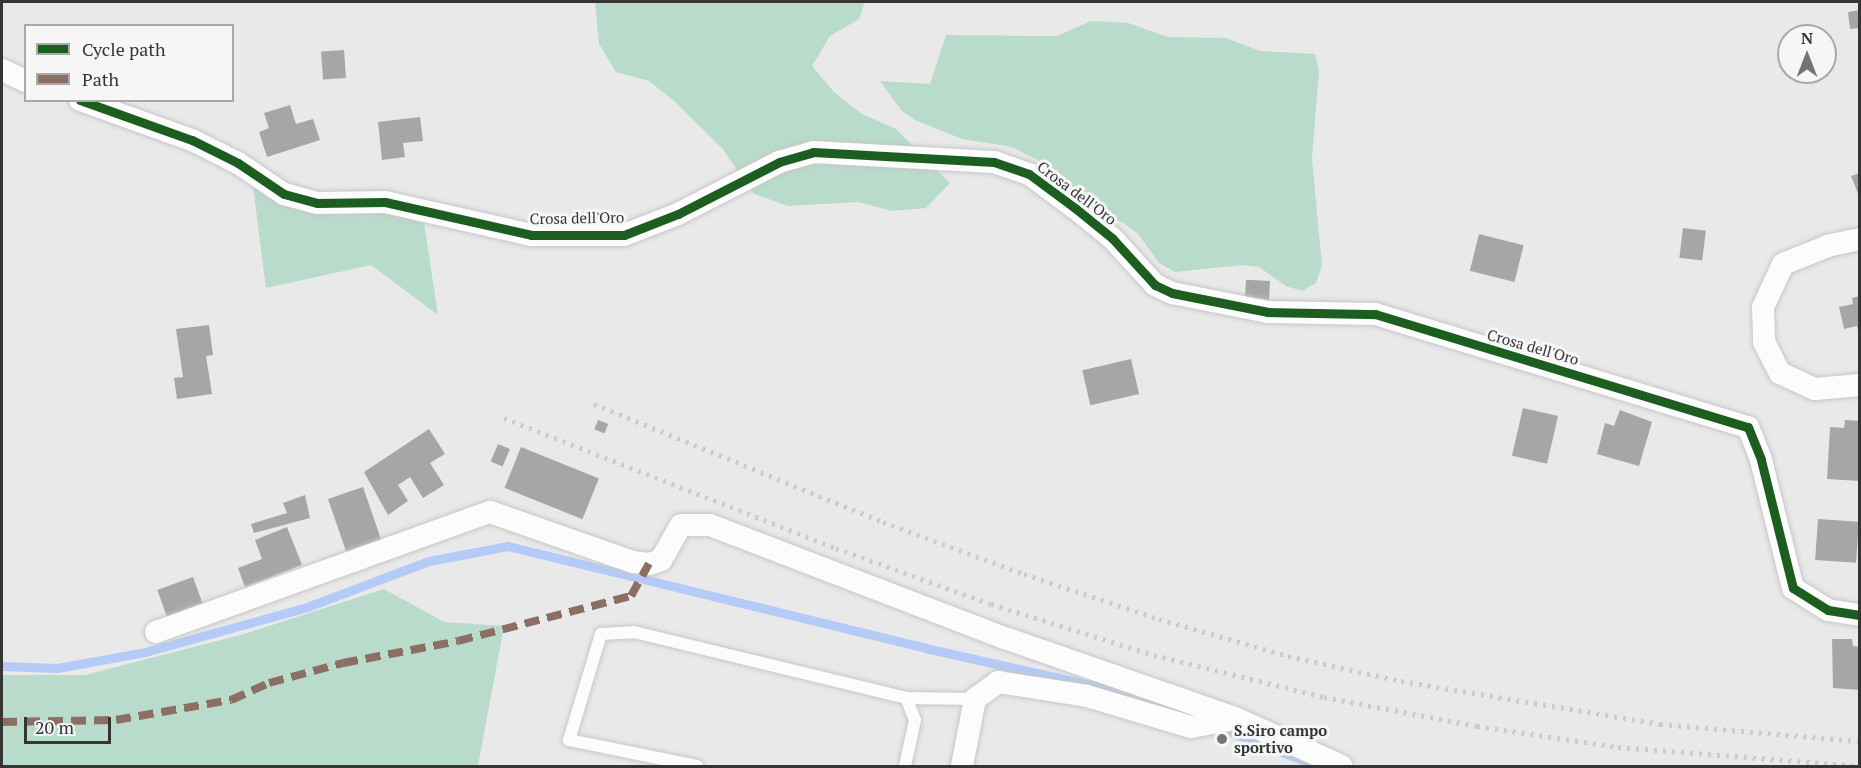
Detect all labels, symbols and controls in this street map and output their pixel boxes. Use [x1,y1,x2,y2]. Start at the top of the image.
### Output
legend [24,24,234,102]
north arrow [1777,24,1837,84]
text: N [1801,27,1813,49]
text: Cycle path [82,37,166,61]
text: Path [82,67,119,91]
street label: Crosa dell'Oro [1034,157,1120,229]
street label: Crosa dell'Oro [530,208,624,228]
street label: Crosa dell'Oro [1485,325,1581,369]
scale bar [27,705,114,743]
text: 20 m [35,715,74,739]
place label: S.Siro campo sportivo [1234,721,1327,756]
marker: S.Siro campo sportivo [1215,732,1229,746]

